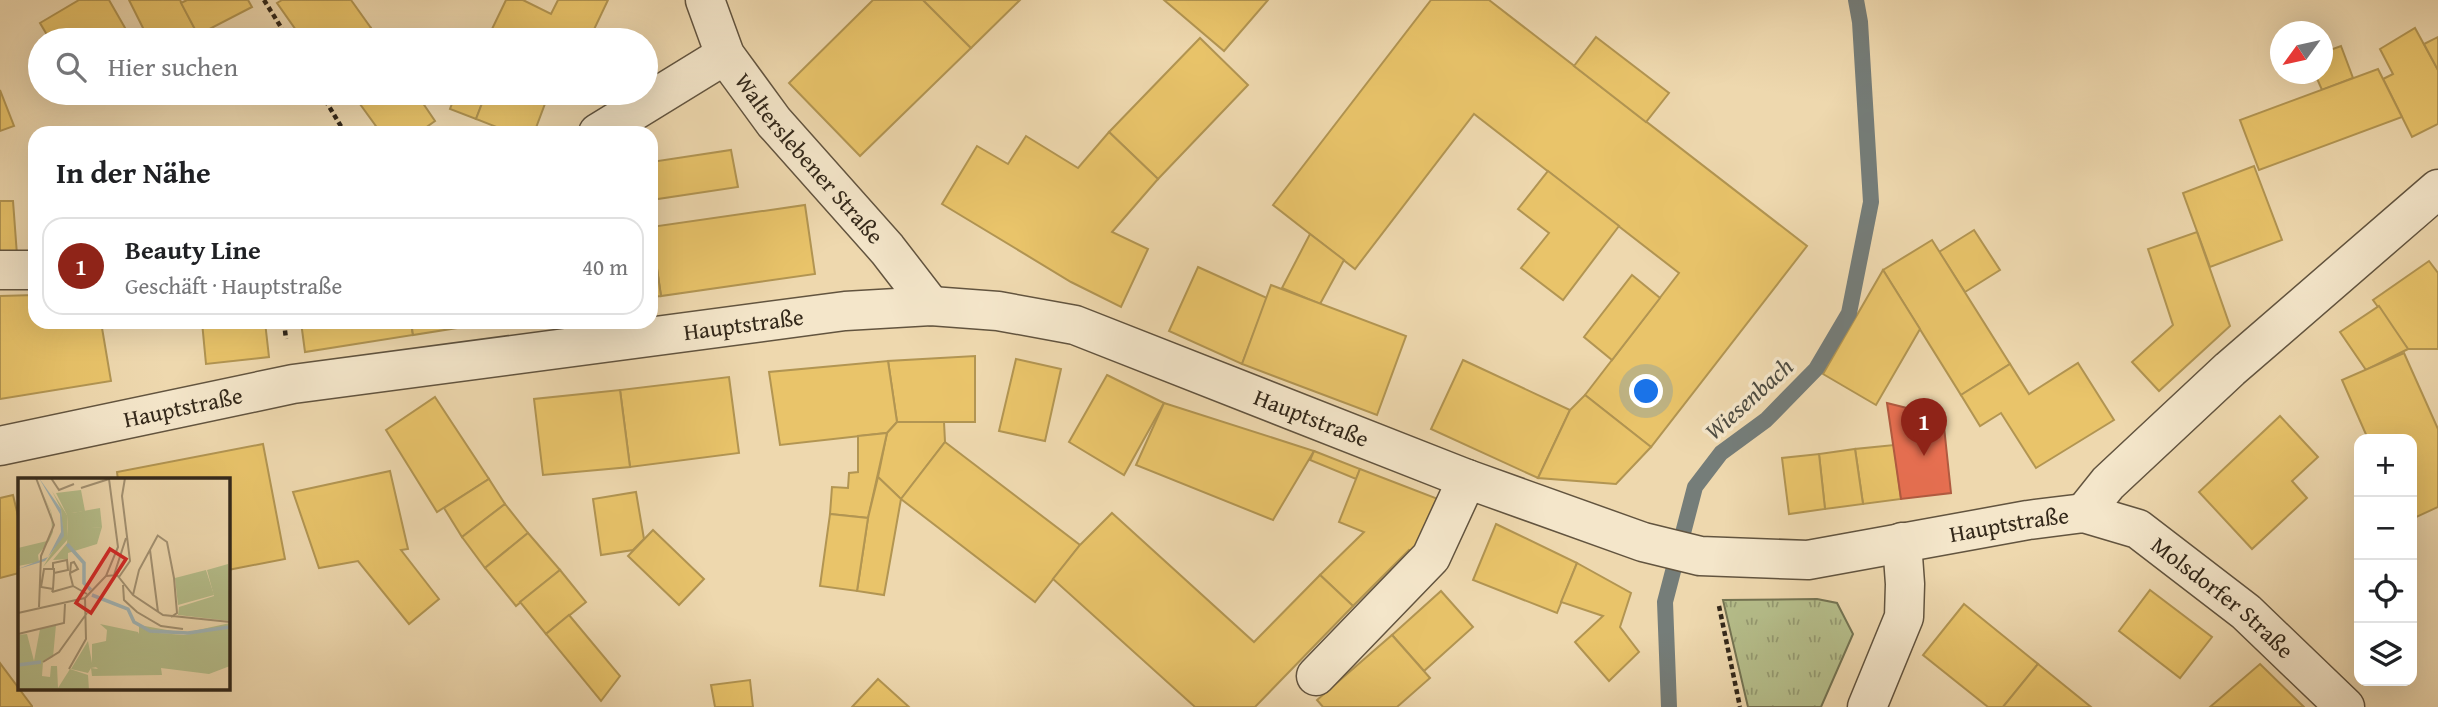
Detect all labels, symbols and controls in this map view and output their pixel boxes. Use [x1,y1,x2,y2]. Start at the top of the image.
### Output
north arrow [2270,21,2333,84]
search box [28,28,658,105]
text: Hier suchen [108,47,238,86]
icon: search [52,48,90,86]
street label: Walterslebener Straße [727,66,892,251]
text: In der Nähe [56,150,211,194]
text: Beauty Line [125,230,261,269]
text: 1 [75,250,87,283]
text: 40 m [582,250,628,283]
text: Geschäft · Hauptstraße [125,269,342,302]
street label: Hauptstraße [681,300,806,348]
water label: Wiesenbach [1697,349,1801,448]
your location [1629,374,1663,408]
street label: Hauptstraße [120,378,245,435]
street label: Hauptstraße [1249,380,1374,455]
pin: 1 [1901,398,1947,456]
map controls [2354,434,2417,686]
button: + [2354,434,2417,497]
inset map [18,478,229,690]
button: − [2354,497,2417,560]
street label: Hauptstraße [1946,498,2071,550]
street label: Molsdorfer Straße [2145,528,2302,666]
button: locate [2354,560,2417,623]
button: layers [2354,623,2417,686]

